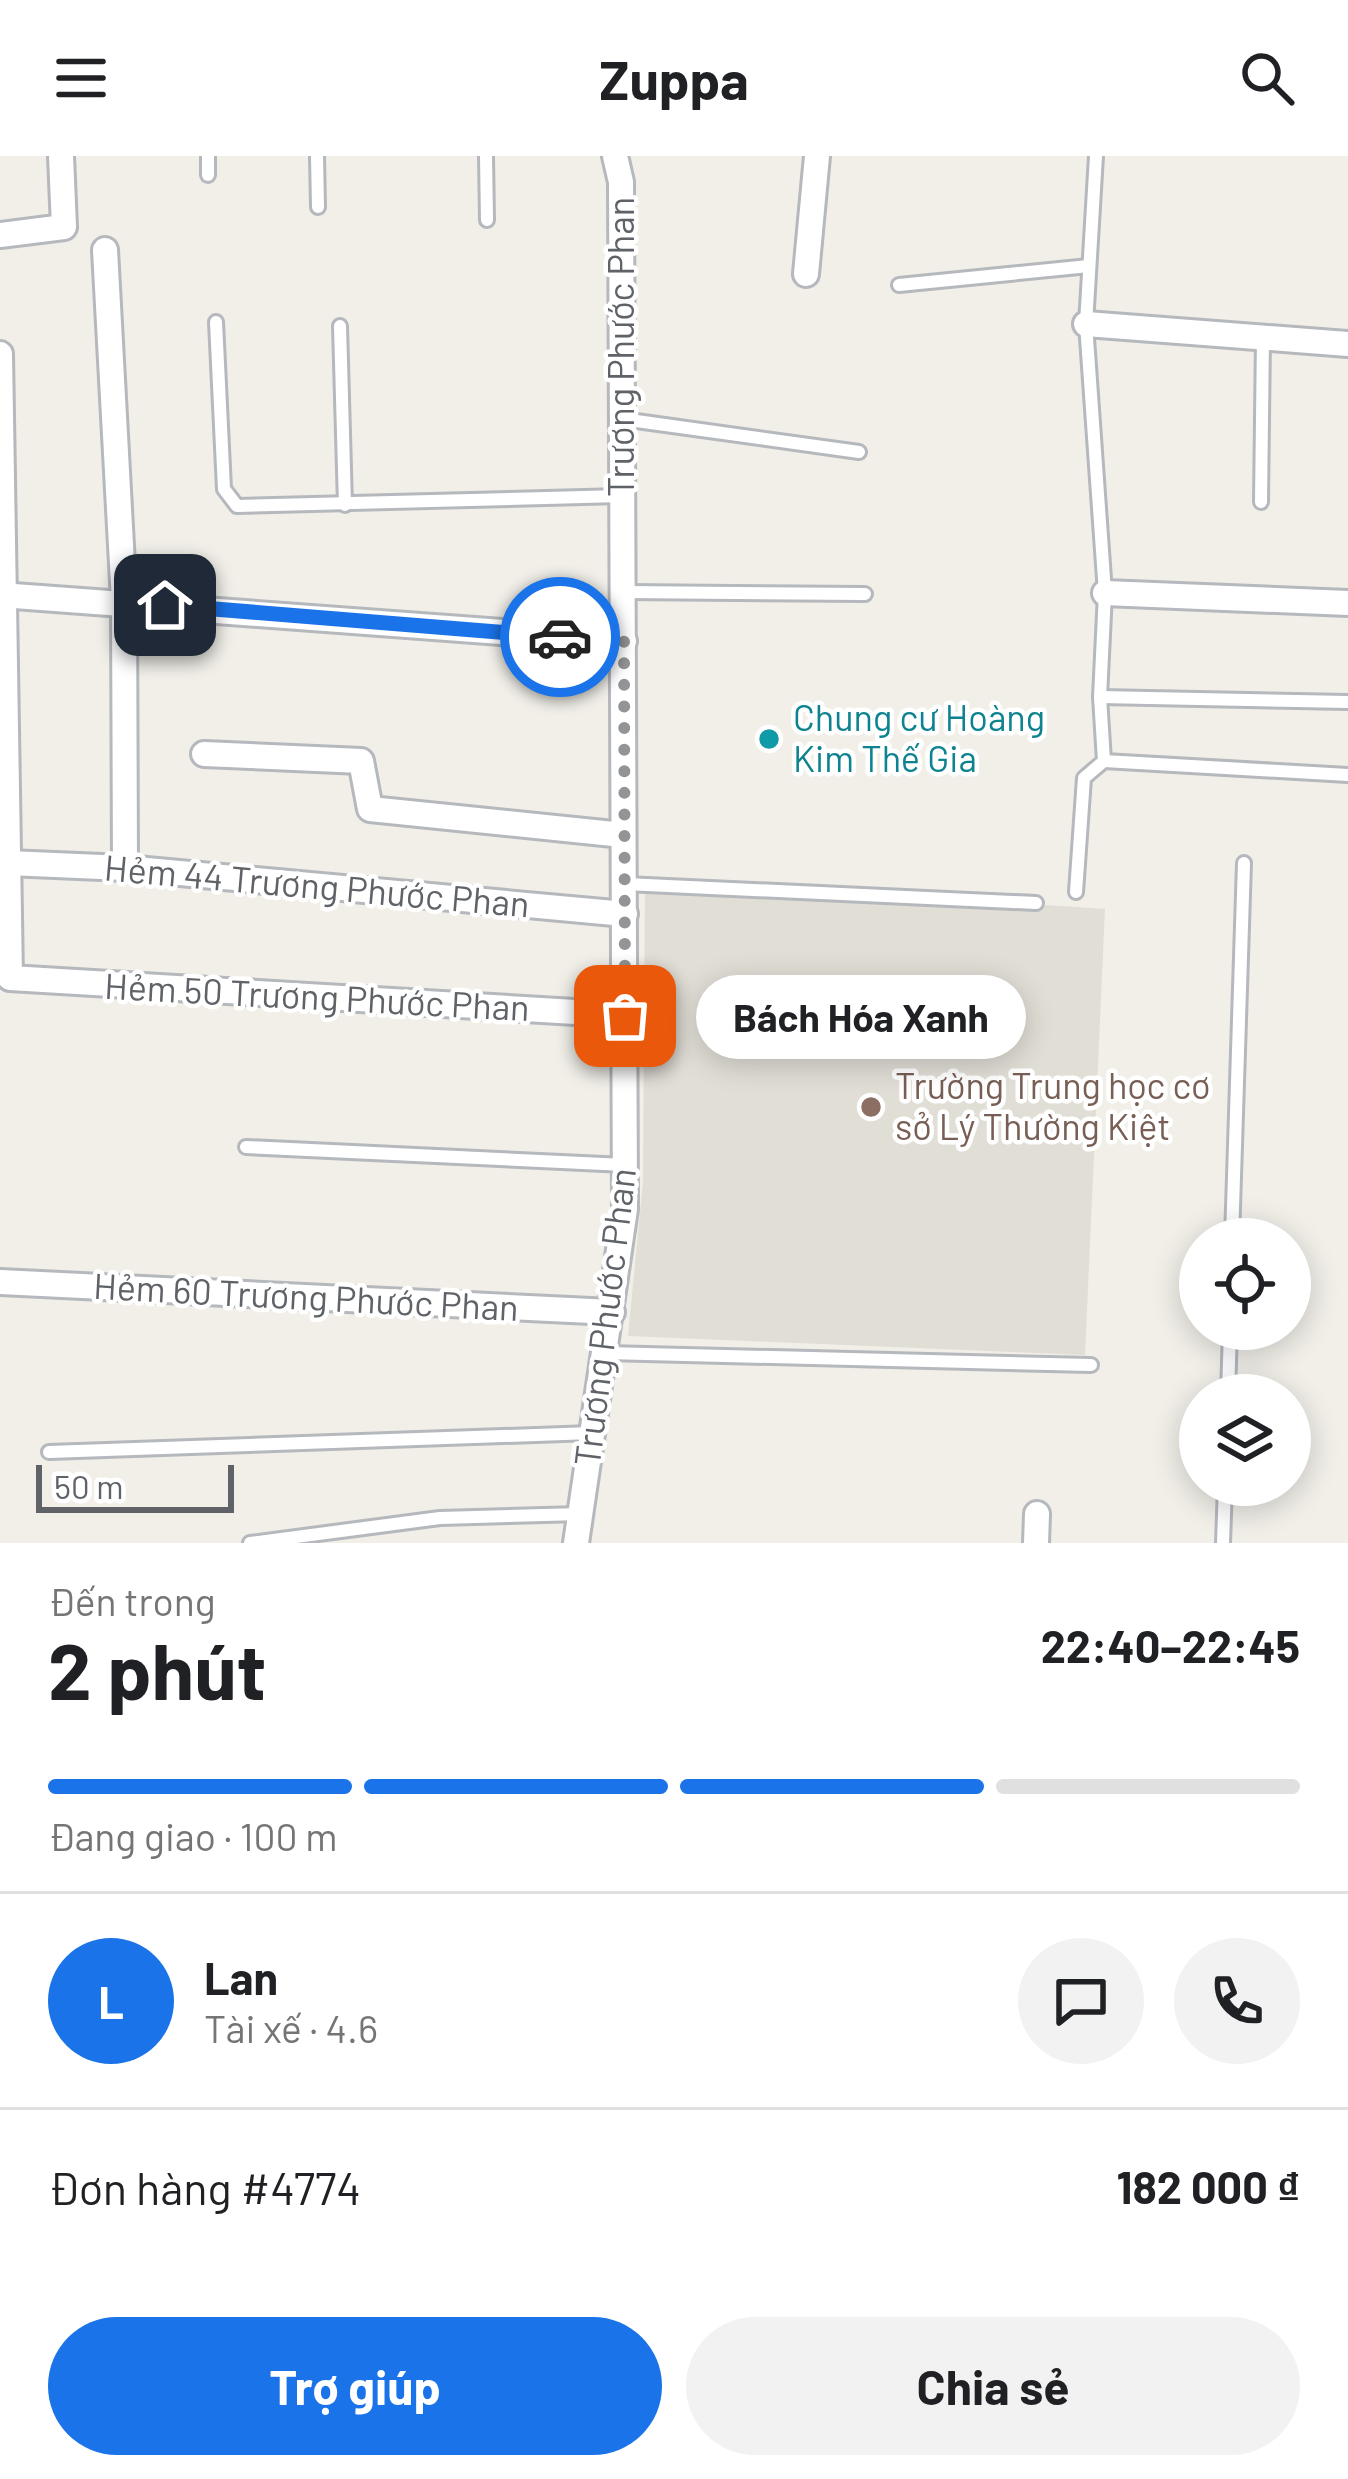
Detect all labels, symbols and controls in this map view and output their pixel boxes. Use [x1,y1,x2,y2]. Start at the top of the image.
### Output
icon: menu [48,45,114,111]
icon: search [1234,45,1300,111]
text: Zuppa [599,46,749,111]
street label: Trương Phước Phan [598,197,641,497]
pin [114,554,216,656]
icon: home [132,572,198,638]
courier [500,577,620,697]
icon: car [527,604,593,670]
place label: Chung cư Hoàng Kim Thế Gia [793,695,1045,779]
marker: Chung cư Hoàng Kim Thế Gia [756,726,782,752]
street label: Hẻm 44 Trương Phước Phan [103,844,532,925]
street label: Hẻm 50 Trương Phước Phan [103,963,531,1028]
pin [574,965,676,1067]
callout: Bách Hóa Xanh [697,974,1027,1058]
icon: bag [592,983,658,1049]
text: Bách Hóa Xanh [733,993,989,1040]
place label: Trường Trung học cơ sở Lý Thường Kiệt [895,1063,1210,1147]
marker: Trường Trung học cơ sở Lý Thường Kiệt [858,1094,884,1120]
street label: Trương Phước Phan [564,1165,643,1468]
map controls [1179,1218,1311,1506]
button: locate [1179,1218,1311,1350]
street label: Hẻm 60 Trương Phước Phan [92,1263,520,1328]
button: layers [1179,1374,1311,1506]
scale bar [36,1459,234,1512]
text: 50 m [54,1466,124,1506]
text: Đến trong [48,1577,216,1624]
text: 22:40–22:45 [1041,1618,1300,1672]
text: 2 phút [48,1622,266,1716]
text: Đang giao · 100 m [48,1812,338,1859]
button: chat [1018,1938,1144,2064]
button: phone [1174,1938,1300,2064]
text: Lan [204,1950,278,2004]
text: L [98,1974,124,2028]
text: Tài xế · 4.6 [204,2004,378,2051]
text: 182 000 ₫ [1116,2159,1300,2213]
text: Đơn hàng #4774 [48,2160,361,2214]
button: Trợ giúp [48,2317,662,2455]
button: Chia sẻ [686,2317,1300,2455]

